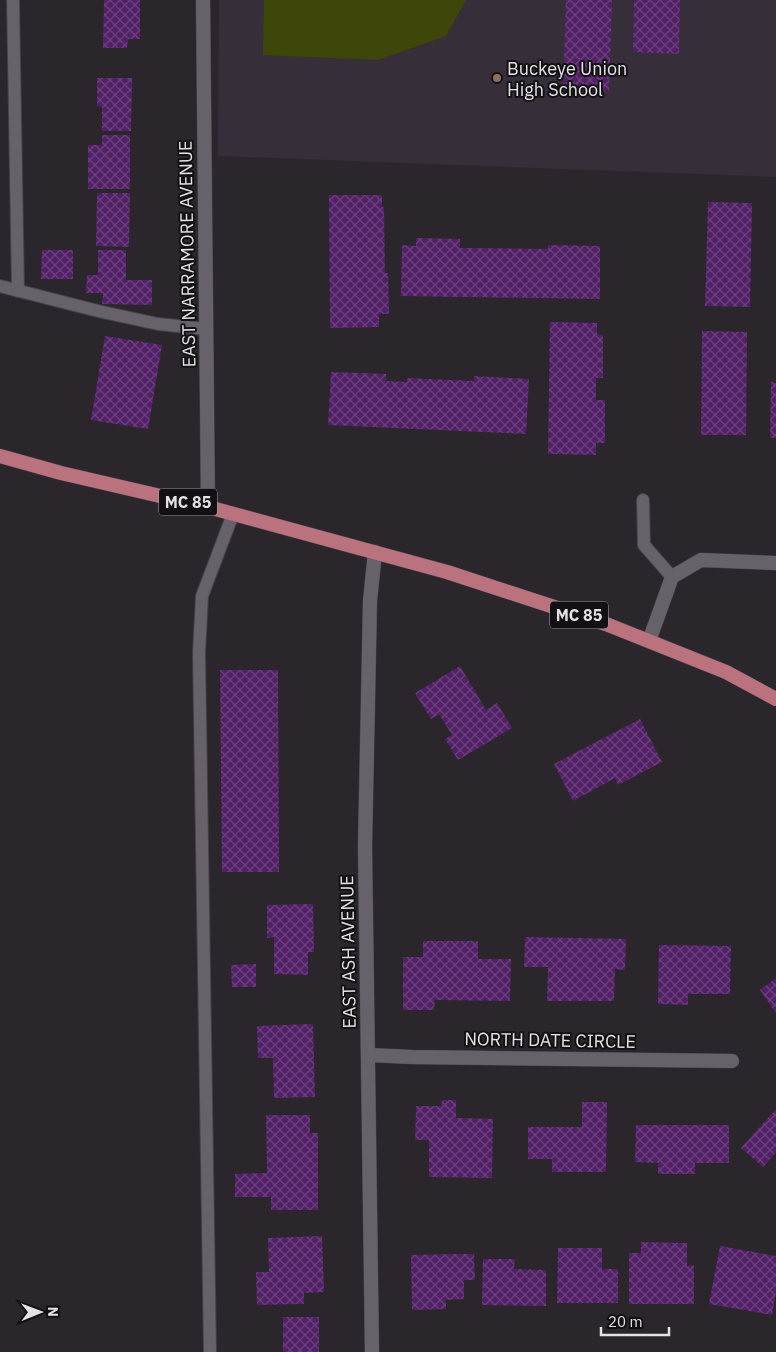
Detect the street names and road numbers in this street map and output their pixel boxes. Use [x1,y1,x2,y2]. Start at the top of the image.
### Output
street label: EAST NARRAMORE AVENUE [174,140,200,368]
road number: MC 85 [159,488,217,516]
road number: MC 85 [550,602,608,628]
street label: EAST ASH AVENUE [335,875,361,1029]
street label: NORTH DATE CIRCLE [464,1027,636,1053]

